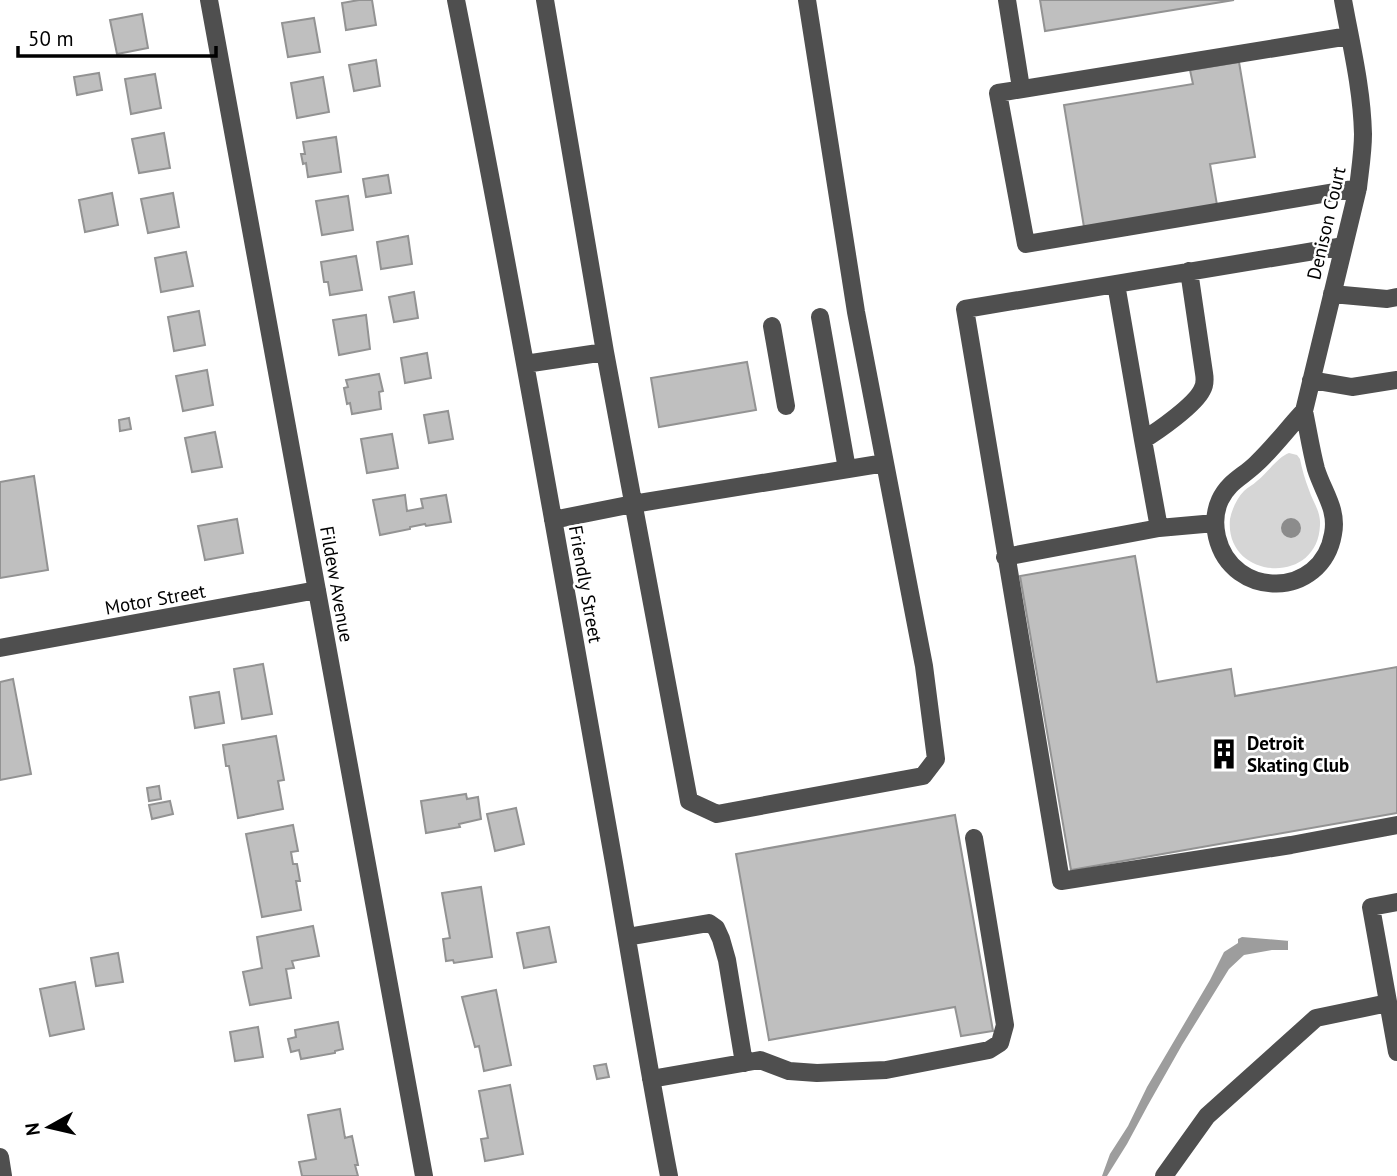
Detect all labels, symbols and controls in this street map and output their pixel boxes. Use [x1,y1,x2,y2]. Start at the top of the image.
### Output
scale bar [18,14,215,58]
text: 50 m [28,25,74,52]
street label: Denison Court [1301,164,1351,282]
street label: Friendly Street [564,523,608,645]
street label: Fildew Avenue [315,524,359,644]
street label: Motor Street [103,578,208,620]
place label: Detroit Skating Club [1247,731,1349,777]
building icon: Detroit Skating Club [1207,737,1241,771]
north arrow [14,1092,84,1162]
text: N [19,1122,45,1137]

